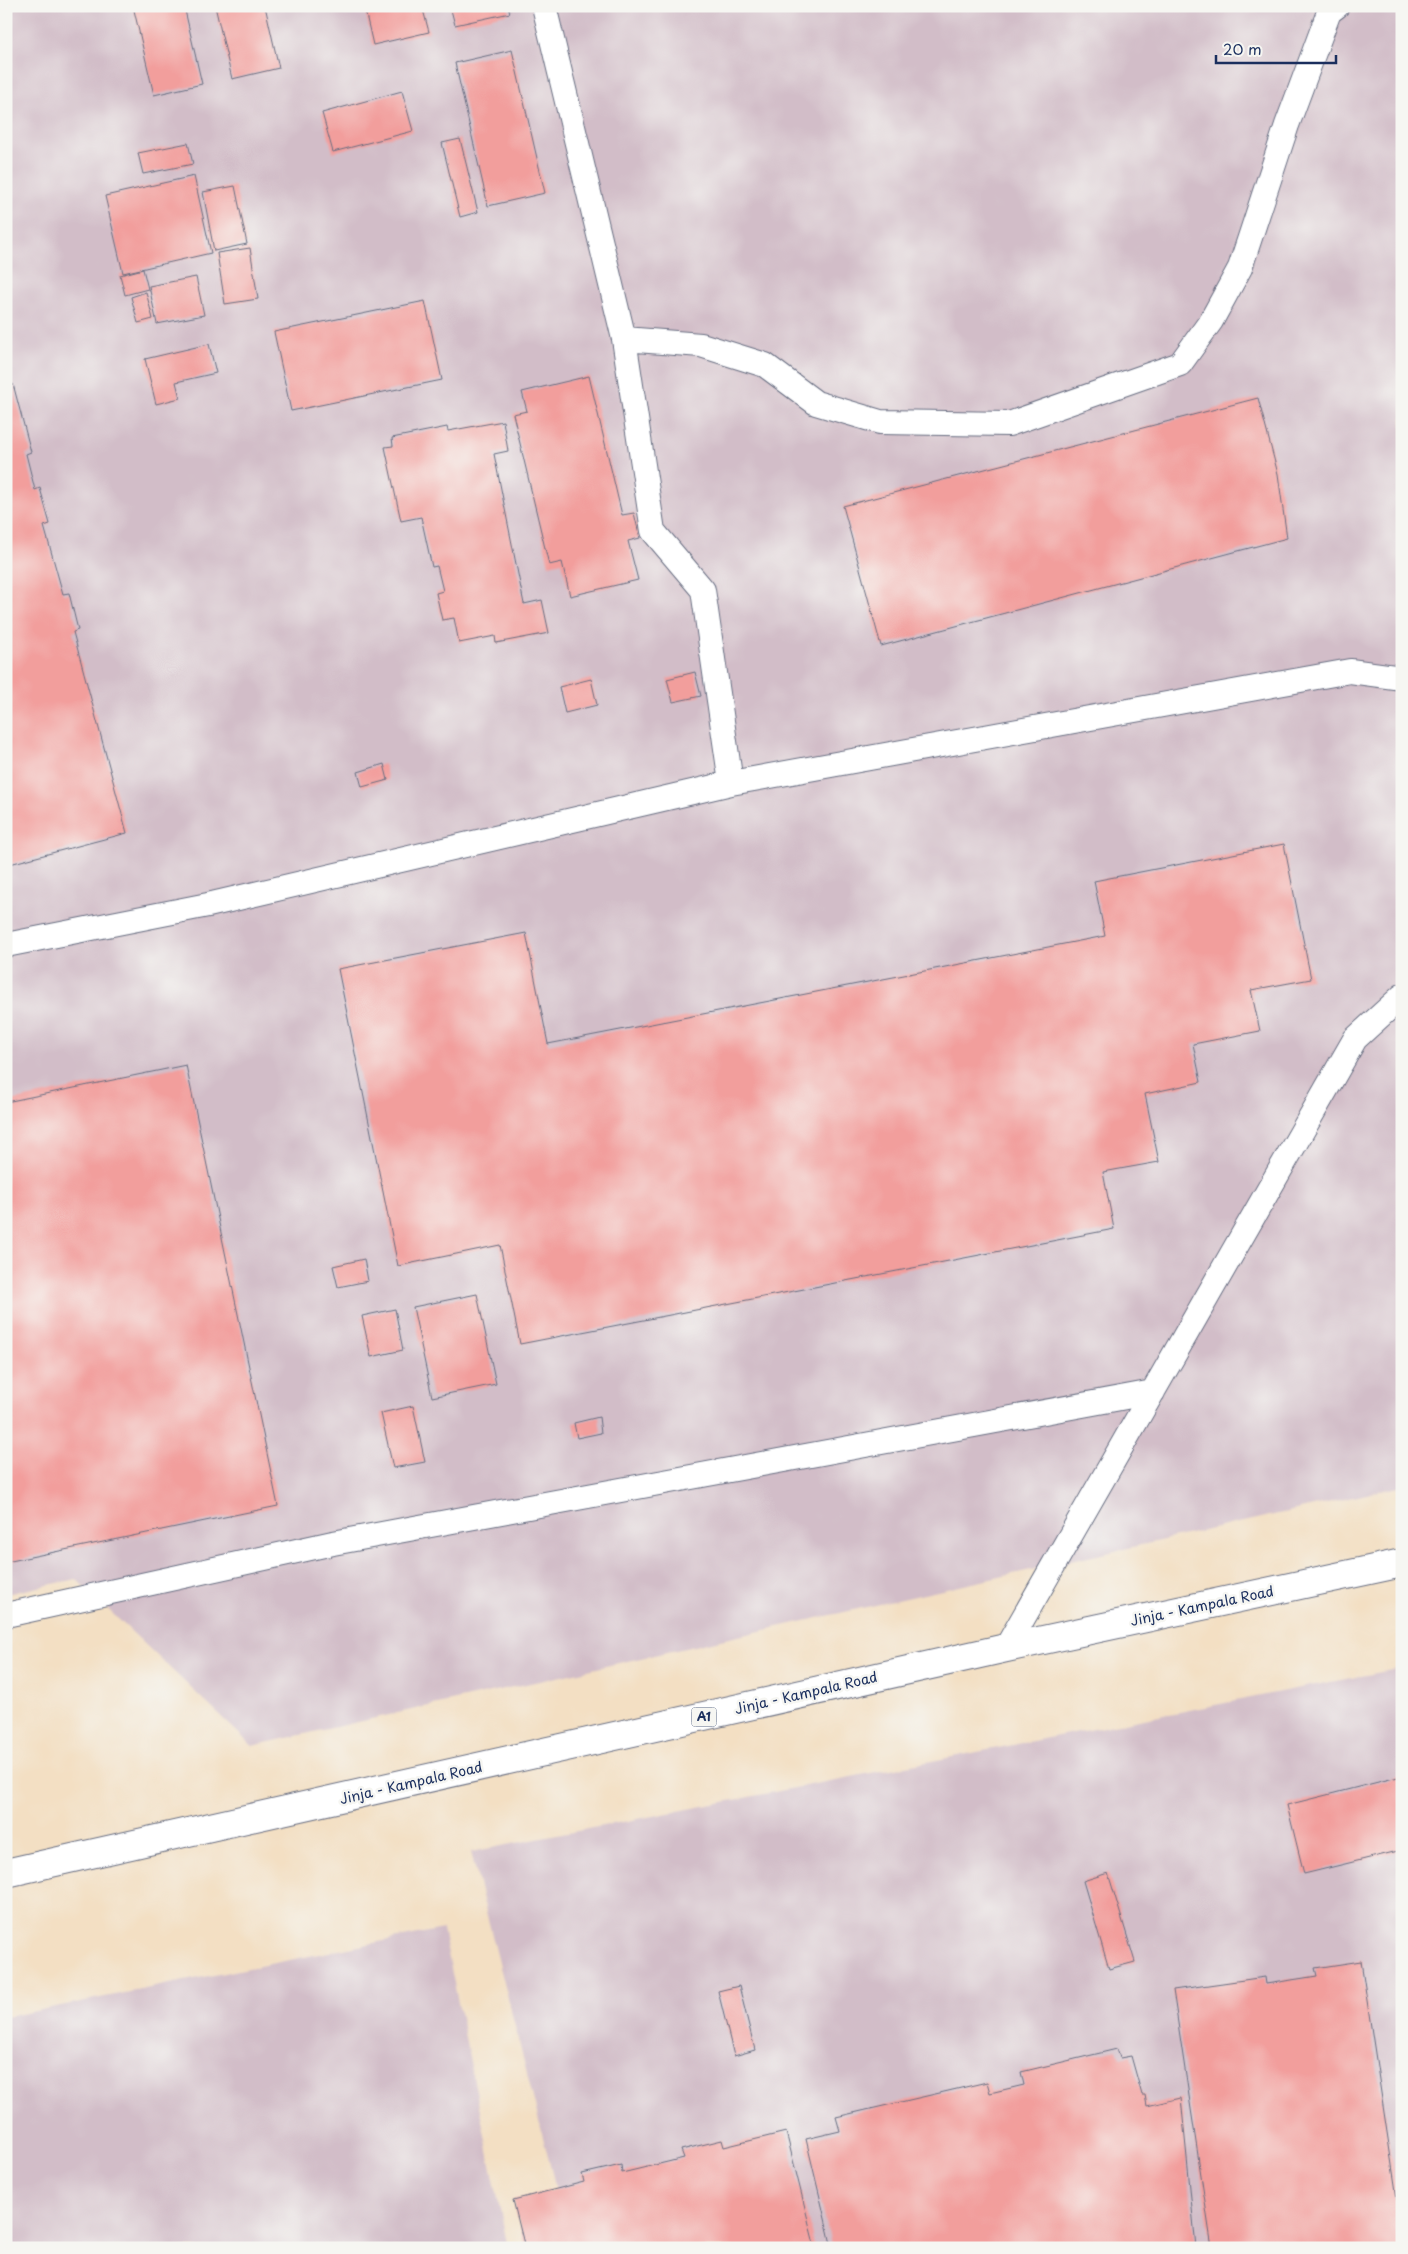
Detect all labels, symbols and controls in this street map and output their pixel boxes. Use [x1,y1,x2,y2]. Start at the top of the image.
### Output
scale bar [1216,32,1336,64]
text: 20 m [1223,37,1262,60]
street label: Jinja - Kampala Road [1128,1580,1276,1631]
street label: Jinja - Kampala Road [732,1666,879,1719]
road number: A1 [692,1708,716,1726]
street label: Jinja - Kampala Road [337,1756,484,1809]

